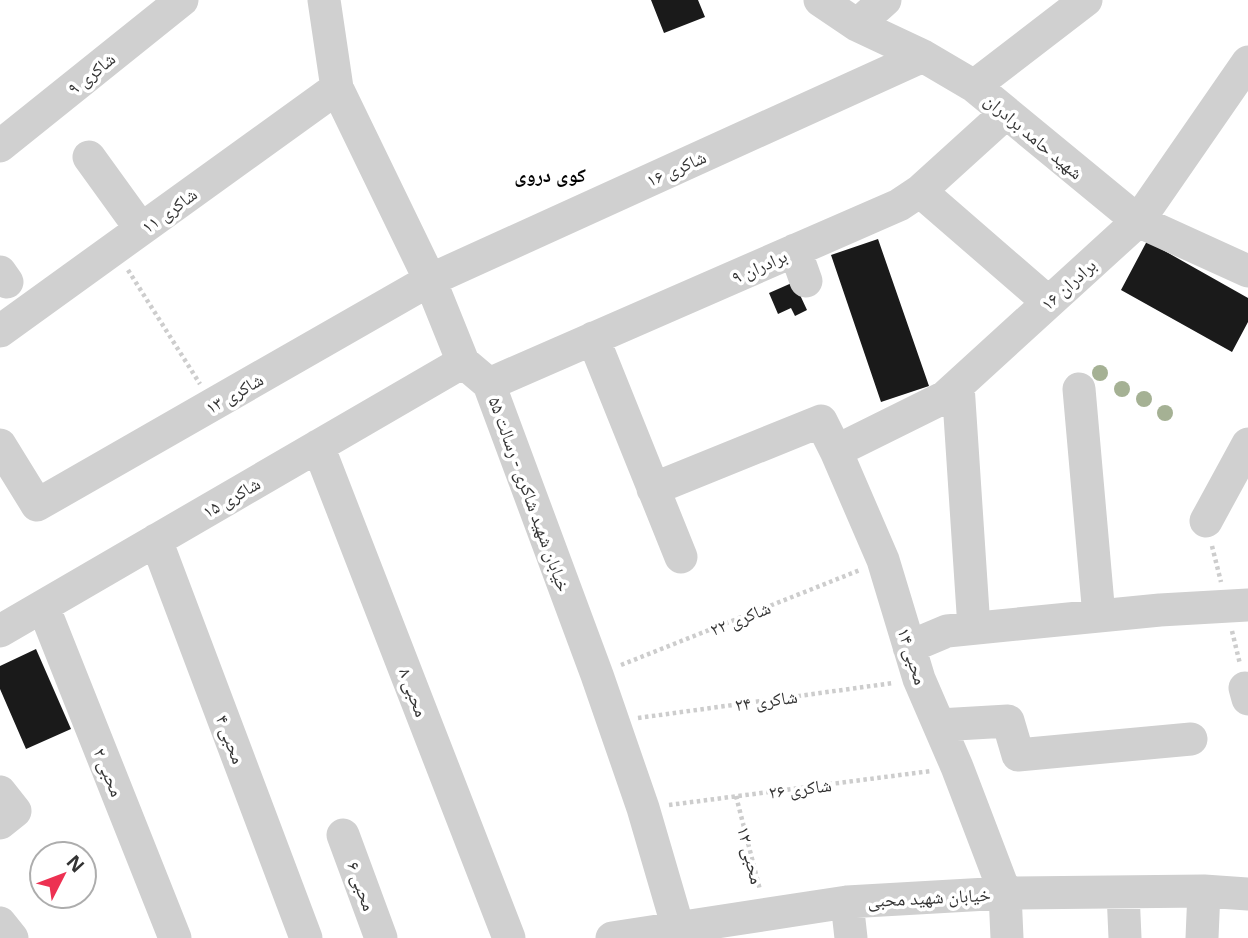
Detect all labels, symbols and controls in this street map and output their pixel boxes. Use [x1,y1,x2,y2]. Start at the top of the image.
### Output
street label: شاکری ۹ [62,46,120,100]
street label: شهید حامد برادران [980,88,1088,184]
street label: شاکری ۱۶ [642,144,710,192]
district label: کوی دروی [514,162,586,188]
street label: شاکری ۱۱ [136,182,202,238]
street label: برادران ۹ [727,243,791,289]
street label: برادران ۱۶ [1035,253,1101,315]
street label: شاکری ۱۳ [201,367,267,419]
street label: خیابان شهید شاکری - رسالت ۵۵ [484,393,576,595]
street label: شاکری ۱۵ [198,471,264,523]
street label: شاکری ۲۲ [706,595,774,641]
street label: محبی ۱۴ [893,624,933,688]
street label: محبی ۸ [394,664,434,720]
street label: شاکری ۲۴ [733,684,799,716]
street label: محبی ۴ [211,711,251,767]
street label: محبی ۲ [88,744,130,800]
street label: شاکری ۲۶ [767,772,833,804]
street label: محبی ۱۲ [732,824,770,886]
north arrow [28,840,98,910]
text: N [61,849,90,878]
street label: محبی ۶ [342,858,382,914]
street label: خیابان شهید محبی [867,882,991,912]

